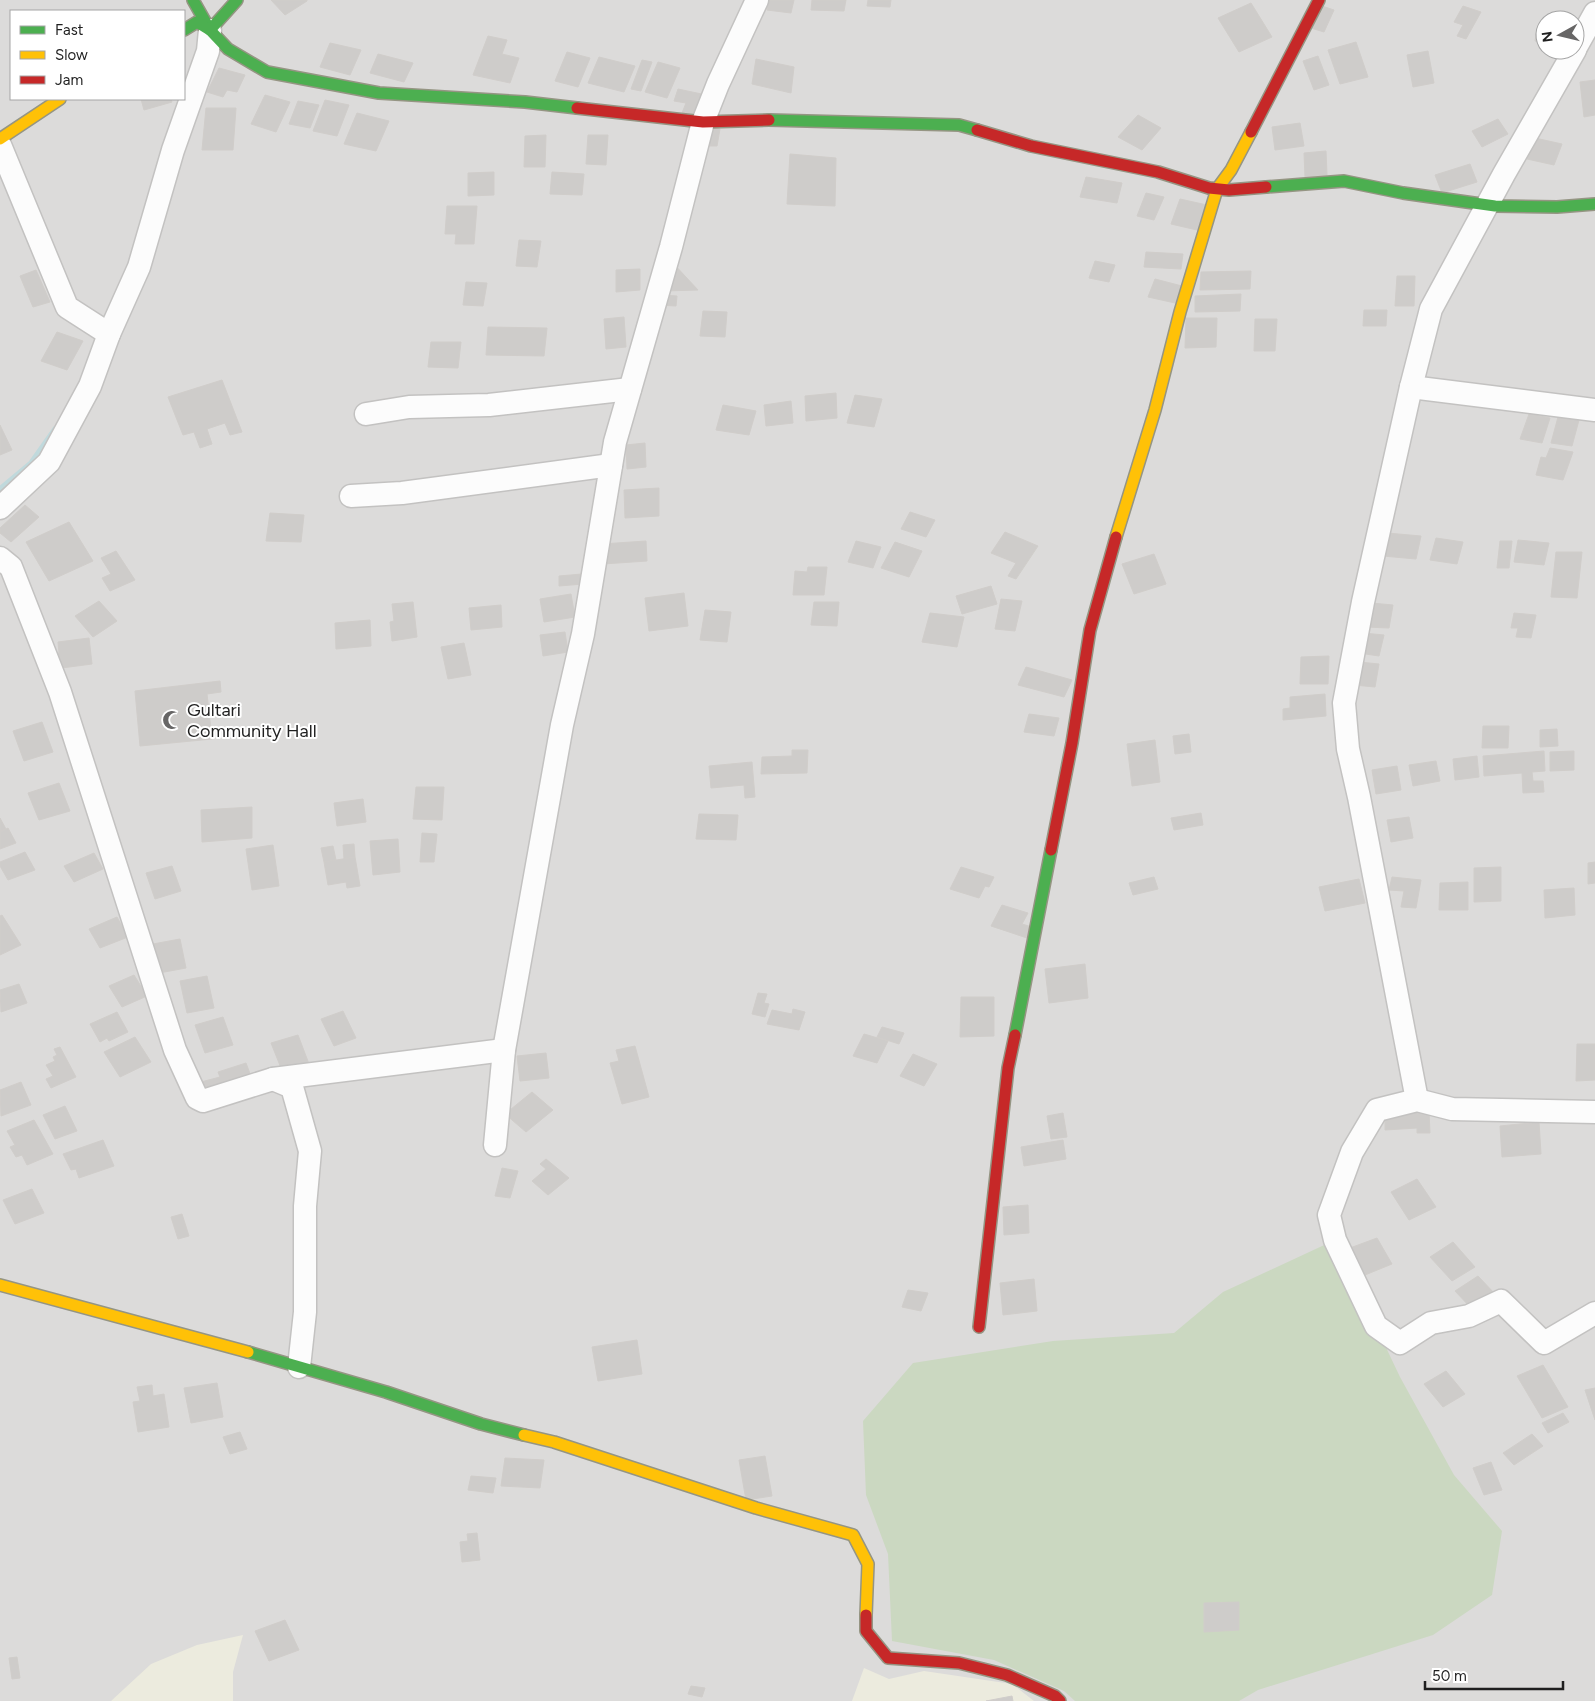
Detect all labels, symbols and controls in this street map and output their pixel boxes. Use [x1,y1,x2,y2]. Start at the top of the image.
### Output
legend [10,10,185,100]
north arrow [1535,10,1585,60]
text: Fast [55,21,84,39]
text: N [1538,30,1557,43]
text: Slow [55,46,88,64]
text: Jam [55,71,83,89]
place label: Gultari Community Hall [187,699,317,742]
mosque icon: Gultari Community Hall [161,709,183,731]
scale bar [1425,1658,1562,1690]
text: 50 m [1432,1667,1467,1685]

